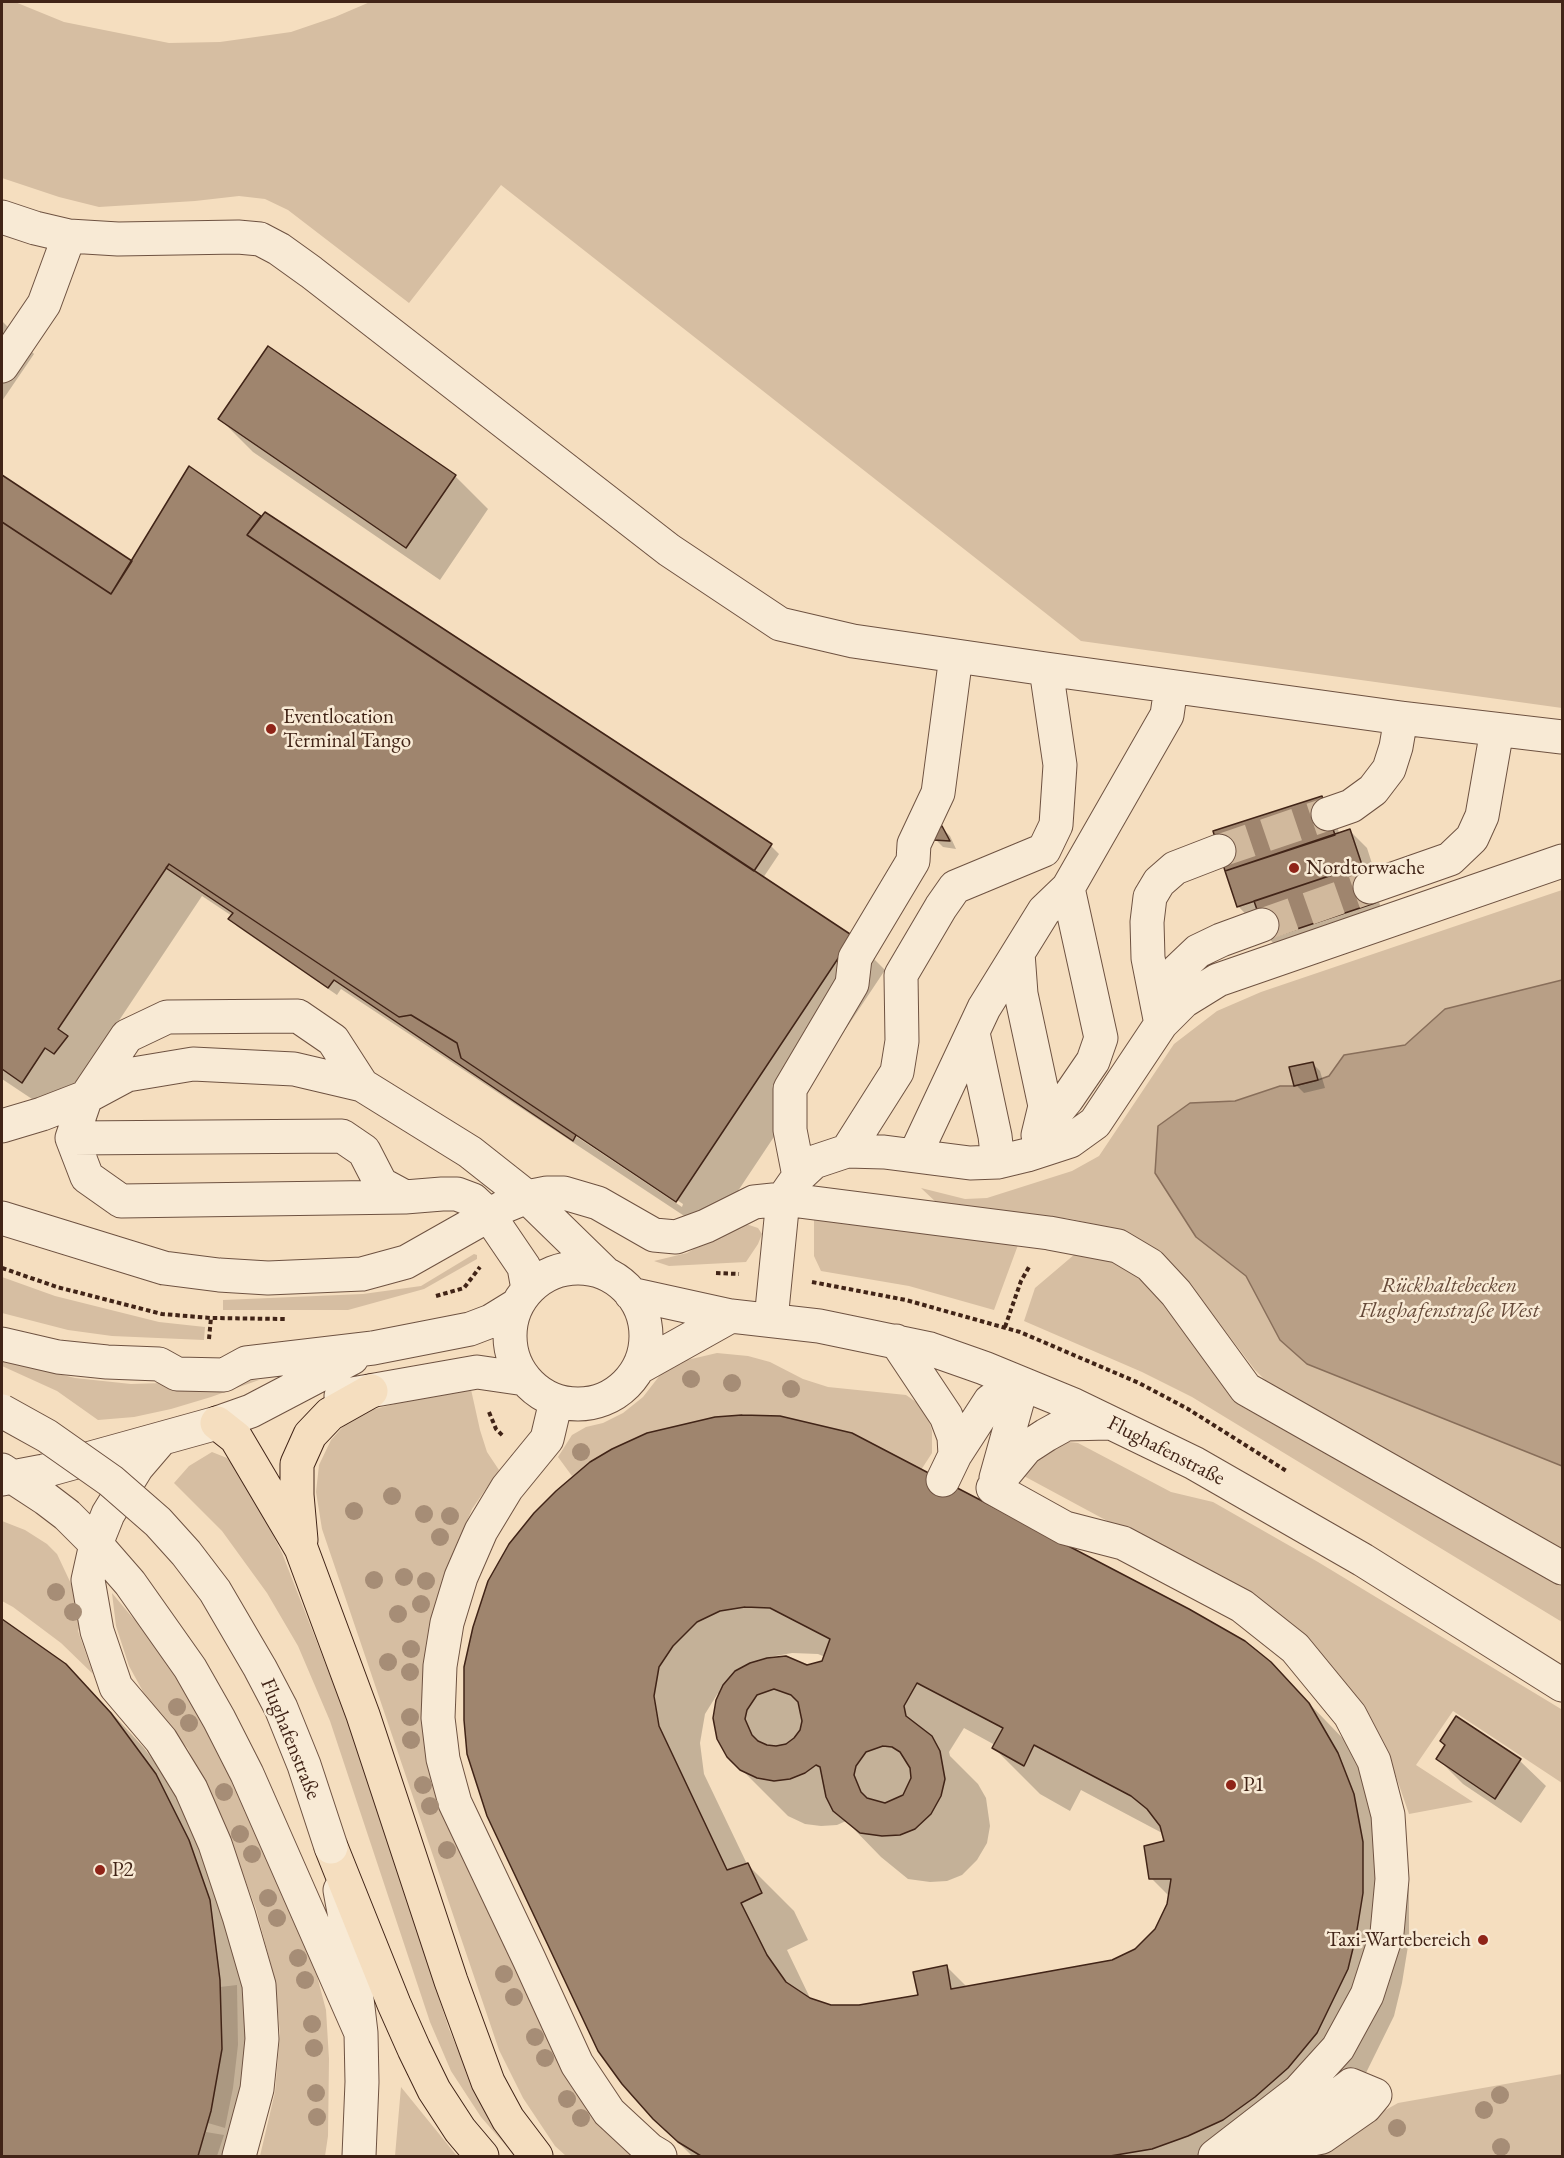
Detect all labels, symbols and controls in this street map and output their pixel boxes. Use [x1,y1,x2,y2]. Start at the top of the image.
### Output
place label: Eventlocation Terminal Tango [283,704,411,754]
marker: Eventlocation Terminal Tango [264,722,278,736]
place label: Nordtorwache [1306,855,1425,881]
marker: Nordtorwache [1287,861,1301,875]
water label: Rückhaltebecken Flughafenstraße West [1359,1273,1539,1324]
street label: Flughafenstraße [1103,1411,1229,1491]
street label: Flughafenstraße [254,1675,326,1803]
place label: P1 [1243,1772,1265,1798]
marker: P1 [1224,1778,1238,1792]
place label: P2 [112,1857,134,1883]
marker: P2 [93,1863,107,1877]
place label: Taxi-Wartebereich [1326,1927,1471,1953]
marker: Taxi-Wartebereich [1476,1933,1490,1947]

